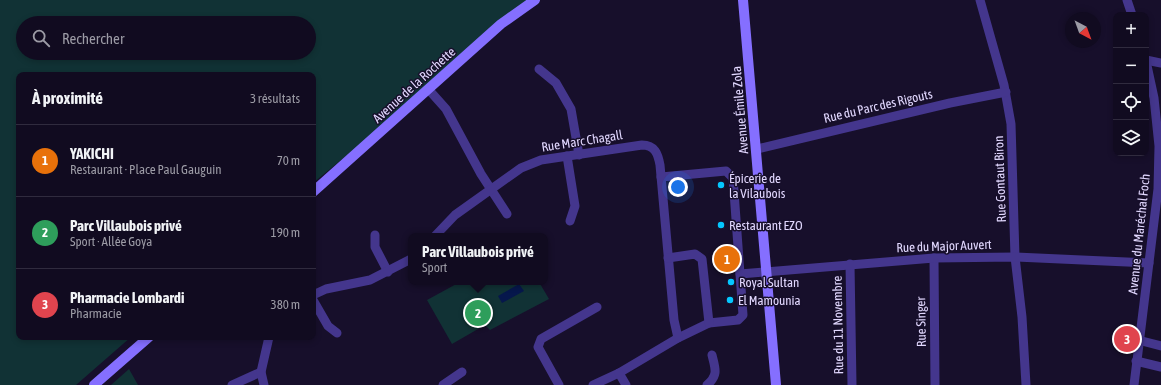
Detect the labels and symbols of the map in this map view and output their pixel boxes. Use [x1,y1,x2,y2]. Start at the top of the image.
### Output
north arrow [1065,12,1101,48]
street label: Avenue de la Rochette [370,44,458,126]
street label: Avenue Émile Zola [729,65,751,155]
street label: Rue du Parc des Rigouts [822,86,934,126]
street label: Rue Marc Chagall [540,127,624,155]
street label: Rue Gontaut Biron [991,135,1009,223]
place label: Épicerie de la Vilaubois [729,171,786,201]
street label: Avenue du Maréchal Foch [1125,173,1153,295]
your location [668,177,688,197]
marker: Épicerie de la Vilaubois [716,180,726,190]
place label: Restaurant EZO [729,218,803,233]
marker: Restaurant EZO [716,220,726,230]
street label: Rue du Major Auvert [896,237,992,255]
pin: 1 [714,244,740,274]
place label: Royal Sultan [739,275,799,290]
street label: Rue du 11 Novembre [830,275,846,374]
marker: Royal Sultan [726,277,736,287]
place label: El Mamounia [738,293,801,308]
marker: El Mamounia [725,295,735,305]
street label: Rue Singer [913,297,929,347]
pin: 2 [465,298,491,328]
pin: 3 [1114,324,1140,354]

